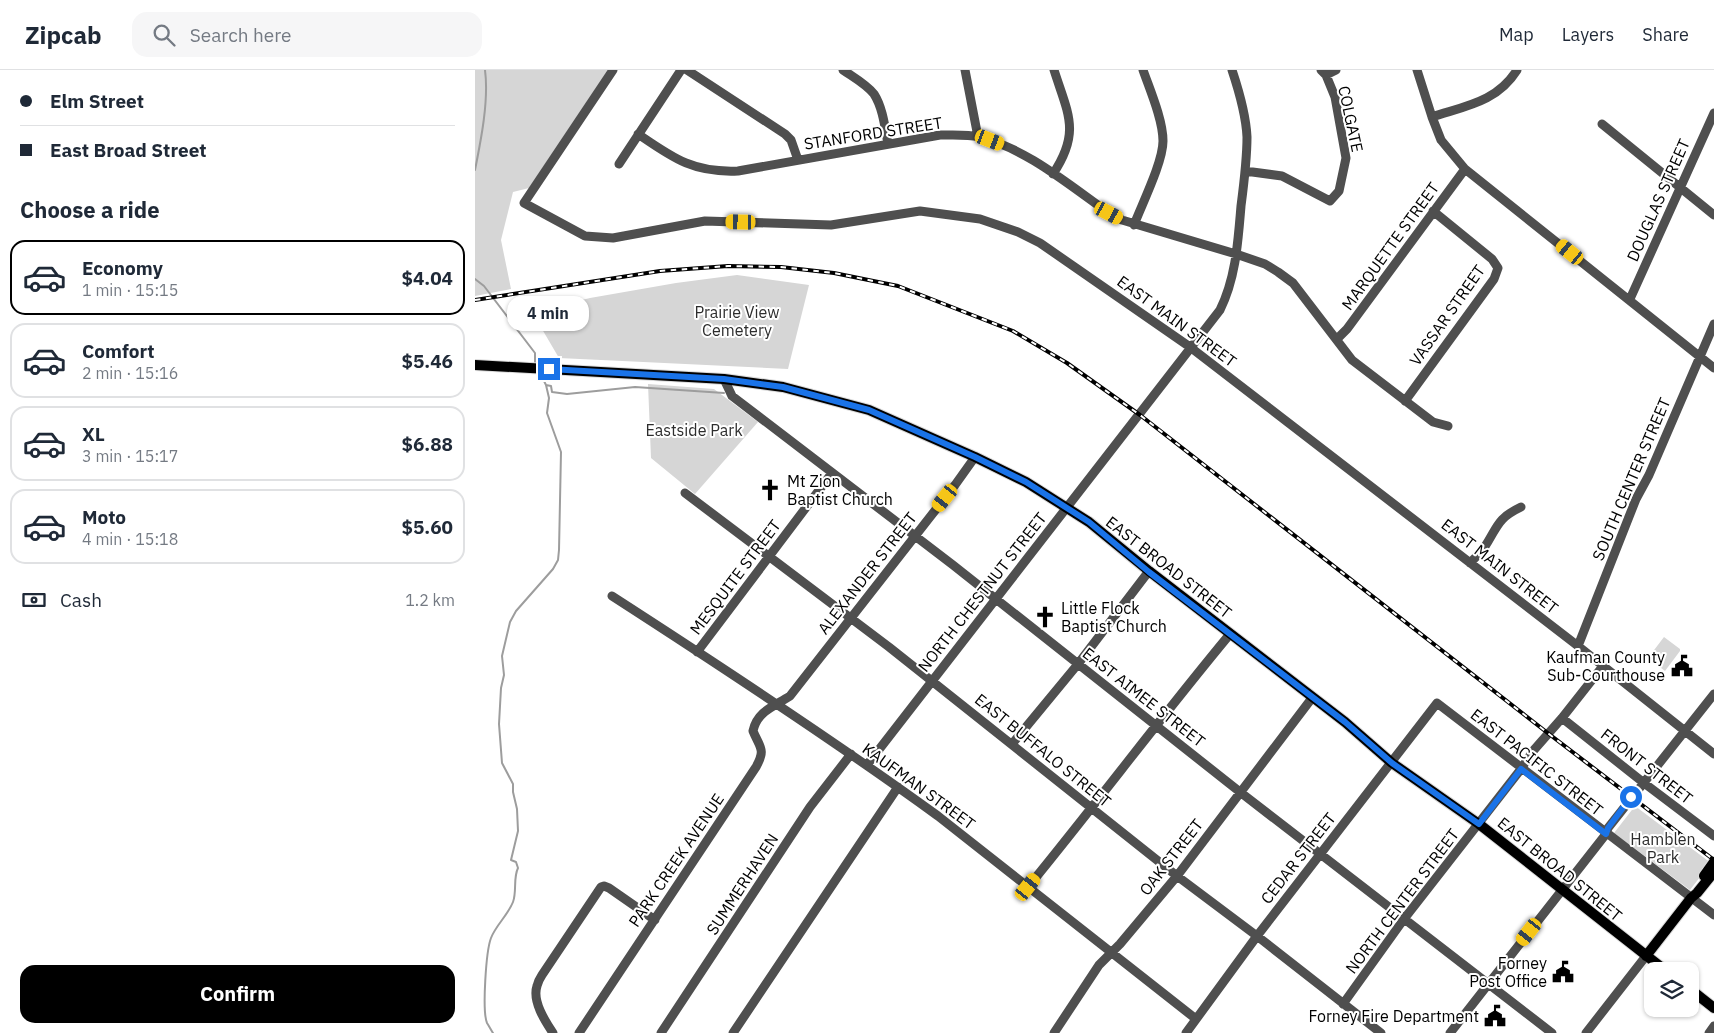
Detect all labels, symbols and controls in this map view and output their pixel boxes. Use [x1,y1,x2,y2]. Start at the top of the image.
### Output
search box [132,12,482,57]
text: Zipcab [25,19,102,51]
icon: search [150,21,178,49]
text: Search here [190,23,292,47]
text: Map [1499,23,1534,46]
text: Layers [1562,23,1614,46]
text: Share [1642,23,1689,46]
street label: COLGATE [1334,84,1368,154]
text: Elm Street [50,89,144,113]
street label: STANFORD STREET [802,112,944,154]
car [973,128,1006,152]
street label: DOUGLAS STREET [1622,136,1694,264]
text: East Broad Street [50,138,207,162]
street label: MARQUETTE STREET [1337,178,1443,314]
text: Choose a ride [20,195,160,224]
car [1092,199,1125,227]
car [725,214,756,230]
car [1553,237,1586,267]
icon: car [22,255,67,300]
text: Economy [82,256,163,280]
street label: VASSAR STREET [1405,261,1489,369]
text: $4.04 [401,266,453,290]
street label: EAST MAIN STREET [1113,271,1241,371]
text: 1 min · 15:15 [82,280,178,300]
callout: 4 min [508,296,590,332]
park label: Prairie View Cemetery [694,302,780,340]
text: 4 min [527,303,569,323]
icon: car [22,338,67,383]
text: Comfort [82,339,155,363]
text: $5.46 [401,349,453,373]
route end [538,358,560,380]
text: 2 min · 15:16 [82,363,178,383]
street label: SOUTH CENTER STREET [1588,395,1674,563]
park label: Eastside Park [645,420,743,440]
icon: car [22,421,67,466]
text: XL [82,422,105,446]
text: $6.88 [401,432,453,456]
text: 3 min · 15:17 [82,446,178,466]
place label: Mt Zion Baptist Church [787,471,893,509]
church icon: Mt Zion Baptist Church [757,477,783,503]
car [929,482,960,514]
icon: car [22,504,67,549]
text: Moto [82,505,126,529]
street label: ALEXANDER STREET [813,508,921,638]
street label: NORTH CHESTNUT STREET [913,508,1051,676]
street label: EAST BROAD STREET [1102,512,1236,622]
street label: EAST MAIN STREET [1438,514,1562,618]
text: $5.60 [401,515,453,539]
street label: MESQUITE STREET [685,516,785,638]
text: 4 min · 15:18 [82,529,178,549]
icon: cash [20,586,48,614]
text: Cash [60,588,102,612]
text: 1.2 km [405,590,455,610]
place label: Little Flock Baptist Church [1061,598,1167,636]
church icon: Little Flock Baptist Church [1032,604,1058,630]
street label: EAST AIMEE STREET [1079,643,1209,751]
place label: Kaufman County Sub-Courthouse [1546,647,1665,685]
public building icon: Kaufman County Sub-Courthouse [1669,653,1695,679]
street label: EAST BUFFALO STREET [971,689,1115,811]
street label: EAST PACIFIC STREET [1467,704,1607,820]
street label: FRONT STREET [1597,724,1697,808]
street label: KAUFMAN STREET [859,738,979,834]
route start [1620,786,1642,808]
street label: PARK CREEK AVENUE [624,790,728,930]
street label: CEDAR STREET [1256,808,1340,908]
street label: EAST BROAD STREET [1494,813,1626,925]
street label: OAK STREET [1135,815,1207,899]
street label: NORTH CENTER STREET [1341,825,1463,977]
street label: SUMMERHAVEN [702,829,782,939]
park label: Hamblen Park [1630,829,1696,867]
car [1012,871,1043,903]
car [1513,916,1544,948]
place label: Forney Post Office [1469,953,1547,991]
public building icon: Forney Post Office [1550,959,1576,985]
map controls [1644,962,1699,1017]
button: layers [1644,962,1699,1017]
button: Confirm [20,965,455,1023]
public building icon: Forney Fire Department [1482,1003,1508,1029]
place label: Forney Fire Department [1308,1006,1479,1026]

